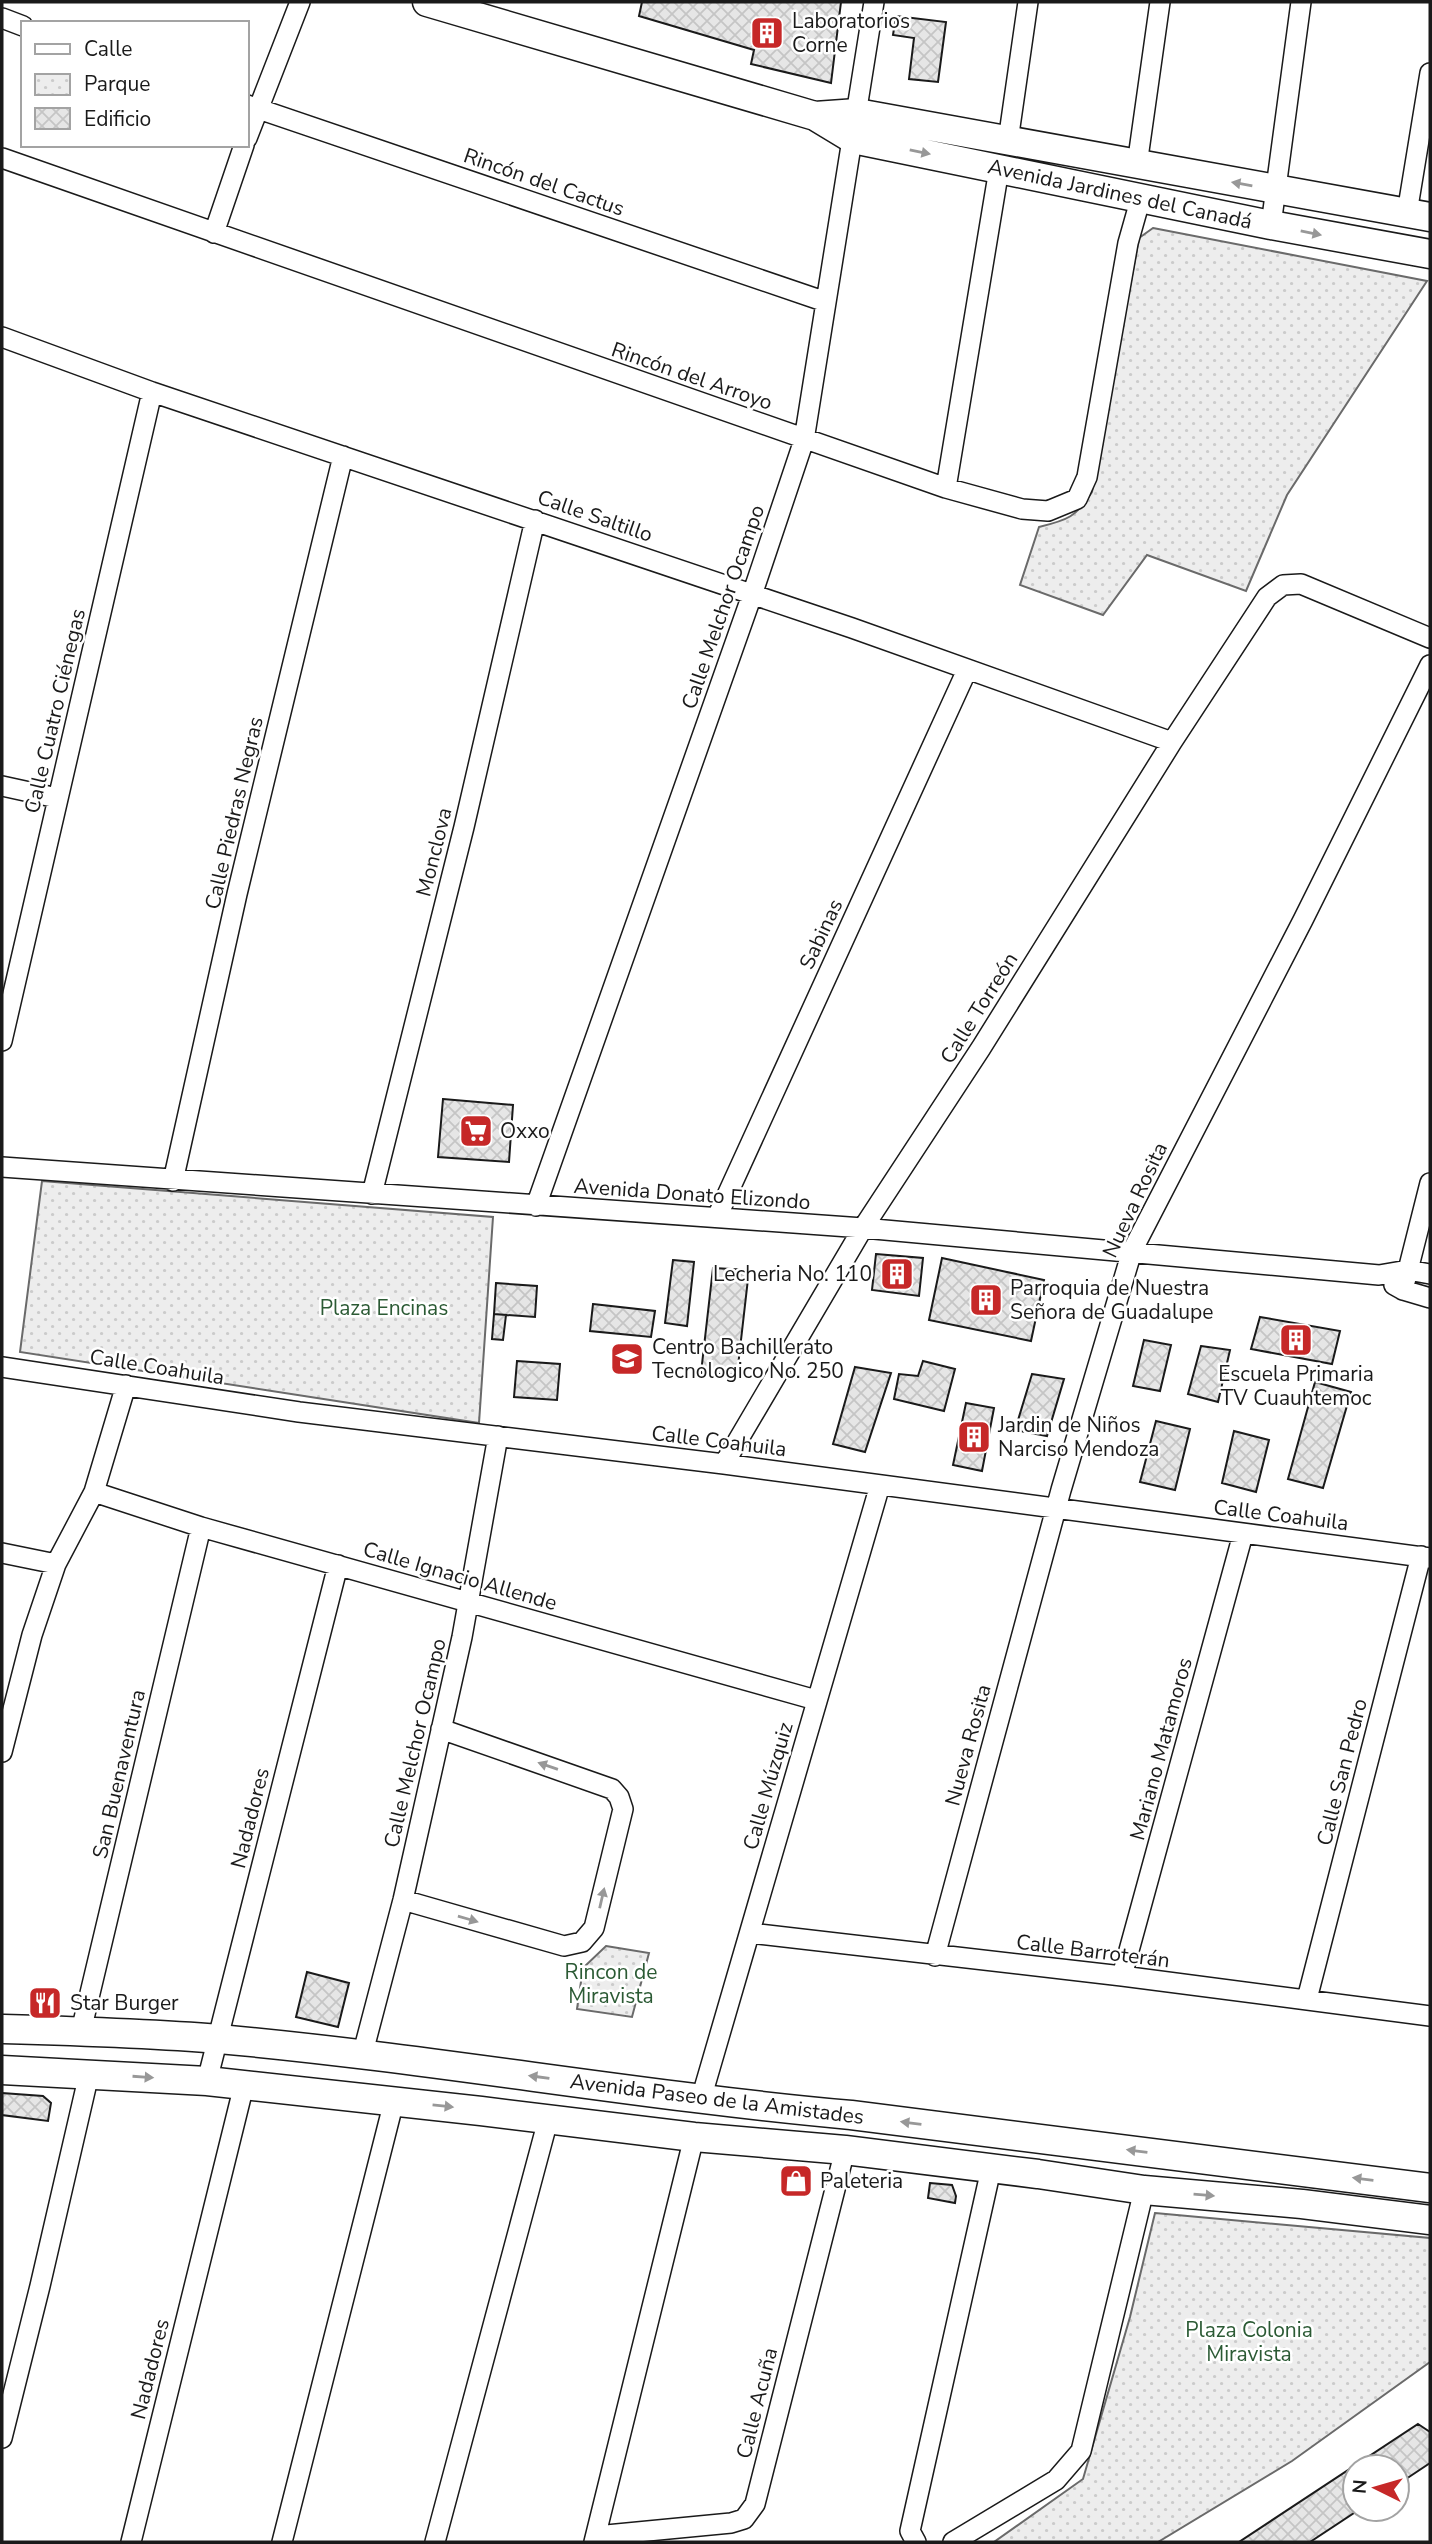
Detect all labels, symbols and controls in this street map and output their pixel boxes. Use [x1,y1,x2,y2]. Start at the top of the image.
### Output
place label: Laboratorios Corne [792,7,910,59]
building icon: Laboratorios Corne [748,14,786,52]
legend [21,21,248,147]
text: Calle [84,35,132,63]
text: Parque [84,70,151,98]
text: Edificio [84,105,151,133]
street label: Rincón del Cactus [460,141,628,223]
one-way arrow [909,147,931,158]
street label: Avenida Jardines del Canadá [985,152,1255,236]
one-way arrow [1231,178,1253,189]
one-way arrow [1300,228,1322,239]
street label: Rincón del Arroyo [608,335,776,417]
street label: Calle Saltillo [534,483,656,549]
street label: Calle Melchor Ocampo [675,501,771,713]
street label: Calle Cuatro Ciénegas [18,606,92,816]
street label: Calle Piedras Negras [198,714,270,912]
street label: Monclova [409,805,459,899]
street label: Sabinas [793,894,849,974]
street label: Calle Torreón [934,947,1024,1069]
supermarket icon: Oxxo [457,1112,495,1150]
place label: Oxxo [500,1117,550,1145]
street label: Nueva Rosita [1096,1138,1174,1262]
street label: Avenida Donato Elizondo [573,1172,811,1216]
building icon: Lecheria No. 110 [878,1255,916,1293]
place label: Lecheria No. 110 [713,1260,872,1288]
place label: Parroquia de Nuestra Señora de Guadalupe [1010,1274,1213,1326]
building icon: Parroquia de Nuestra Señora de Guadalupe [967,1281,1005,1319]
park label: Plaza Encinas [320,1294,448,1322]
building icon: Escuela Primaria TV Cuauhtemoc [1277,1321,1315,1359]
place label: Centro Bachillerato Tecnologico No. 250 [652,1333,844,1385]
school or university icon: Centro Bachillerato Tecnologico No. 250 [608,1340,646,1378]
street label: Calle Coahuila [88,1343,226,1391]
place label: Escuela Primaria TV Cuauhtemoc [1218,1360,1374,1412]
place label: Jardin de Niños Narciso Mendoza [997,1411,1159,1463]
building icon: Jardin de Niños Narciso Mendoza [955,1418,993,1456]
street label: Calle Coahuila [650,1419,788,1463]
street label: Calle Coahuila [1212,1493,1350,1537]
street label: Calle Ignacio Allende [360,1535,560,1617]
street label: Calle Melchor Ocampo [377,1636,453,1850]
street label: Mariano Matamoros [1123,1655,1199,1843]
street label: Nueva Rosita [938,1681,998,1809]
street label: San Buenaventura [86,1687,152,1861]
street label: Calle San Pedro [1310,1696,1374,1848]
street label: Calle Múzquiz [736,1719,800,1853]
one-way arrow [537,1761,558,1772]
street label: Nadadores [224,1765,276,1871]
one-way arrow [596,1887,607,1909]
one-way arrow [458,1914,479,1924]
street label: Calle Barroterán [1015,1928,1171,1974]
park label: Rincon de Miravista [565,1958,657,2010]
restaurant icon: Star Burger [26,1984,64,2022]
place label: Star Burger [70,1989,179,2017]
street label: Avenida Paseo de la Amistades [568,2067,866,2131]
one-way arrow [133,2072,155,2083]
one-way arrow [528,2072,550,2083]
one-way arrow [432,2101,454,2112]
one-way arrow [900,2117,922,2128]
one-way arrow [1126,2146,1148,2157]
shop icon: Paleteria [777,2162,815,2200]
place label: Paleteria [820,2167,903,2195]
one-way arrow [1351,2173,1373,2184]
one-way arrow [1193,2190,1215,2201]
street label: Nadadores [124,2316,176,2422]
park label: Plaza Colonia Miravista [1185,2316,1313,2368]
street label: Calle Acuña [730,2345,784,2461]
north arrow [1341,2453,1411,2523]
text: N [1346,2478,1374,2495]

